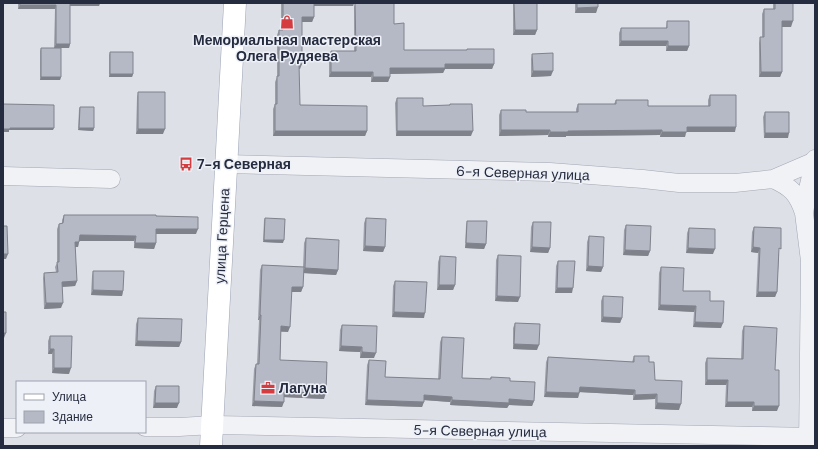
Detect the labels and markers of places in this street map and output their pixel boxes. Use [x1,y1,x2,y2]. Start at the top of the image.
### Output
shop icon: Мемориальная мастерская Олега Рудяева [279,14,295,30]
place label: Мемориальная мастерская Олега Рудяева [193,31,381,65]
place label: 7-я Северная [197,155,291,173]
bus stop icon: 7-я Северная [178,156,194,172]
place label: Лагуна [279,379,327,397]
office icon: Лагуна [260,380,276,396]

